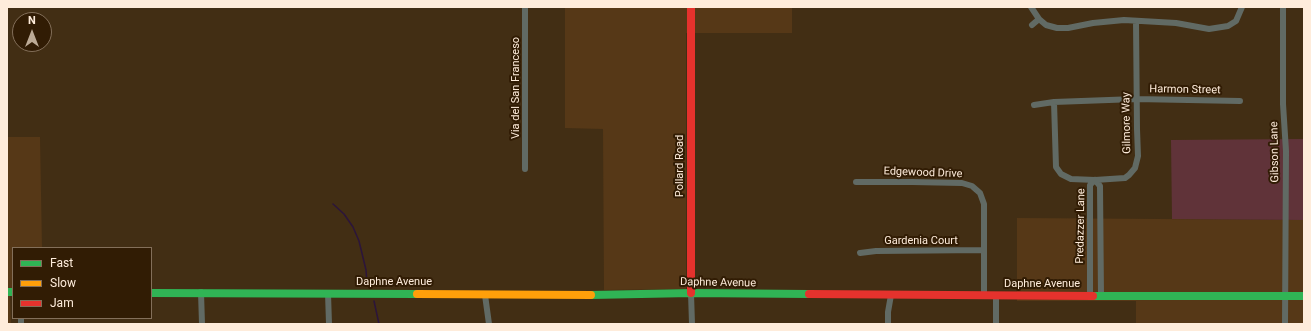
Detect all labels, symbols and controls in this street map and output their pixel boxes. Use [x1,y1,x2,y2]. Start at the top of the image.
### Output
north arrow [12,12,52,52]
text: N [28,14,36,27]
street label: Via del San Franceso [509,37,523,139]
street label: Harmon Street [1149,83,1221,97]
street label: Gilmore Way [1120,92,1134,154]
street label: Gibson Lane [1268,121,1282,183]
street label: Pollard Road [673,135,687,197]
street label: Edgewood Drive [883,165,963,181]
street label: Predazzer Lane [1074,188,1088,264]
street label: Gardenia Court [884,234,958,248]
legend [12,247,152,319]
text: Fast [50,256,73,270]
street label: Daphne Avenue [356,275,432,289]
text: Slow [50,276,76,290]
street label: Daphne Avenue [680,276,756,290]
street label: Daphne Avenue [1004,277,1080,291]
text: Jam [50,296,74,310]

